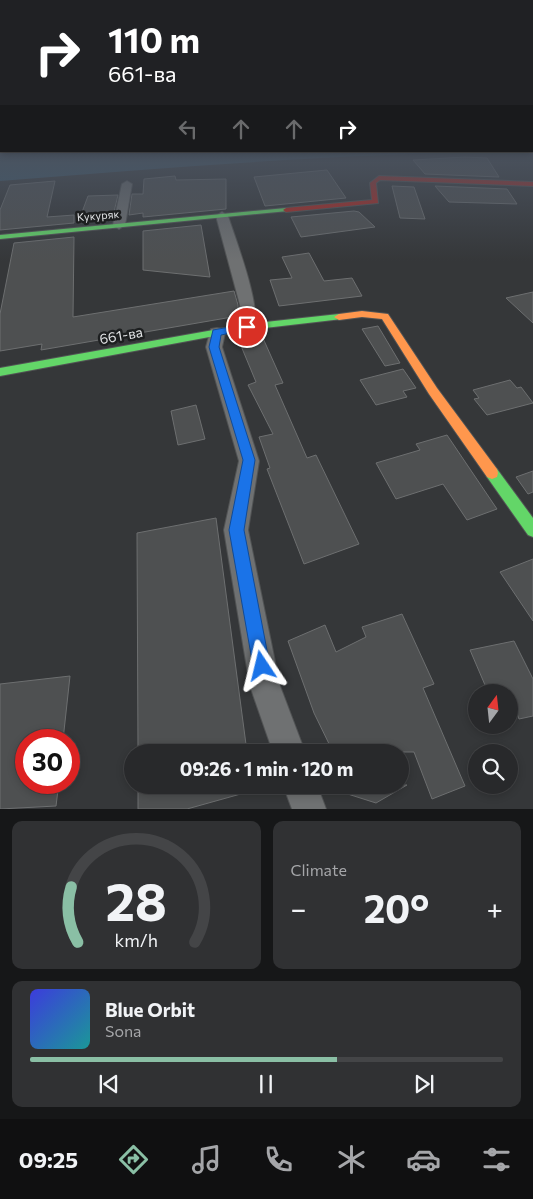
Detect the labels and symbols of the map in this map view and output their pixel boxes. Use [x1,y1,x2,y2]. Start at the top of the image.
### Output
street label: Кукуряк [76,207,120,223]
pin [226,306,268,348]
street label: 661-ва [98,323,144,347]
position arrow [235,639,287,691]
north arrow [468,684,518,734]
speed limit sign: 30 [15,729,80,794]

